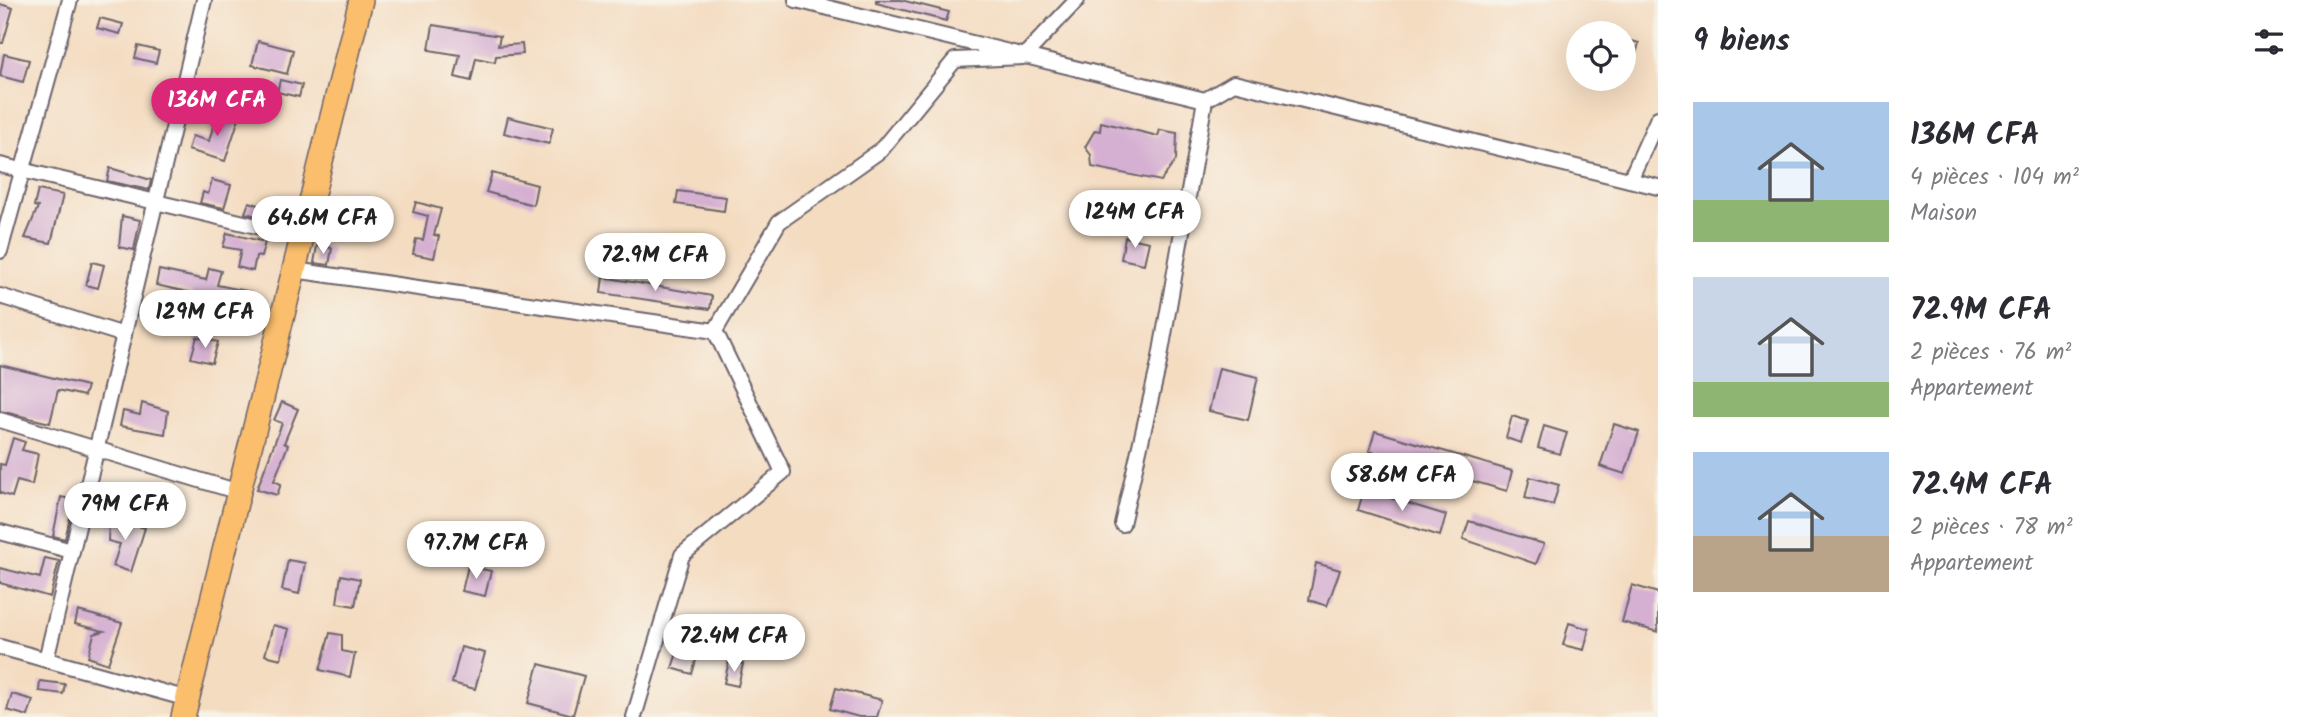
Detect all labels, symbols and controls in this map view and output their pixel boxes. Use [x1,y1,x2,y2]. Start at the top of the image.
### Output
text: 9 biens [1693,18,1790,66]
map controls [1566,21,1636,91]
button: locate [1566,21,1636,91]
icon: filters [2250,23,2288,61]
pin: 136M CFA [145,78,289,138]
text: 136M CFA [167,83,267,119]
text: 136M CFA [1910,112,2040,160]
icon: home [1749,130,1833,214]
text: 4 pièces · 104 m² [1910,160,2079,196]
pin: 124M CFA [1063,190,1207,250]
text: 124M CFA [1085,195,1185,231]
pin: 64.6M CFA [243,196,403,256]
text: Maison [1910,196,1977,232]
text: 64.6M CFA [268,201,378,237]
pin: 72.9M CFA [575,233,735,293]
text: 72.9M CFA [601,238,709,274]
text: 72.9M CFA [1910,287,2052,335]
pin: 129M CFA [133,290,277,350]
text: 129M CFA [155,295,255,331]
icon: home [1749,305,1833,389]
text: 2 pièces · 76 m² [1910,335,2071,371]
text: Appartement [1910,371,2033,407]
pin: 58.6M CFA [1322,454,1482,513]
text: 58.6M CFA [1347,458,1457,494]
text: 72.4M CFA [1910,462,2053,510]
icon: home [1749,480,1833,564]
pin: 79M CFA [60,482,190,542]
text: 79M CFA [80,487,170,523]
text: 2 pièces · 78 m² [1910,510,2072,546]
pin: 97.7M CFA [396,522,556,581]
text: 97.7M CFA [423,526,529,562]
text: Appartement [1910,546,2033,582]
pin: 72.4M CFA [654,614,814,674]
text: 72.4M CFA [679,619,789,655]

